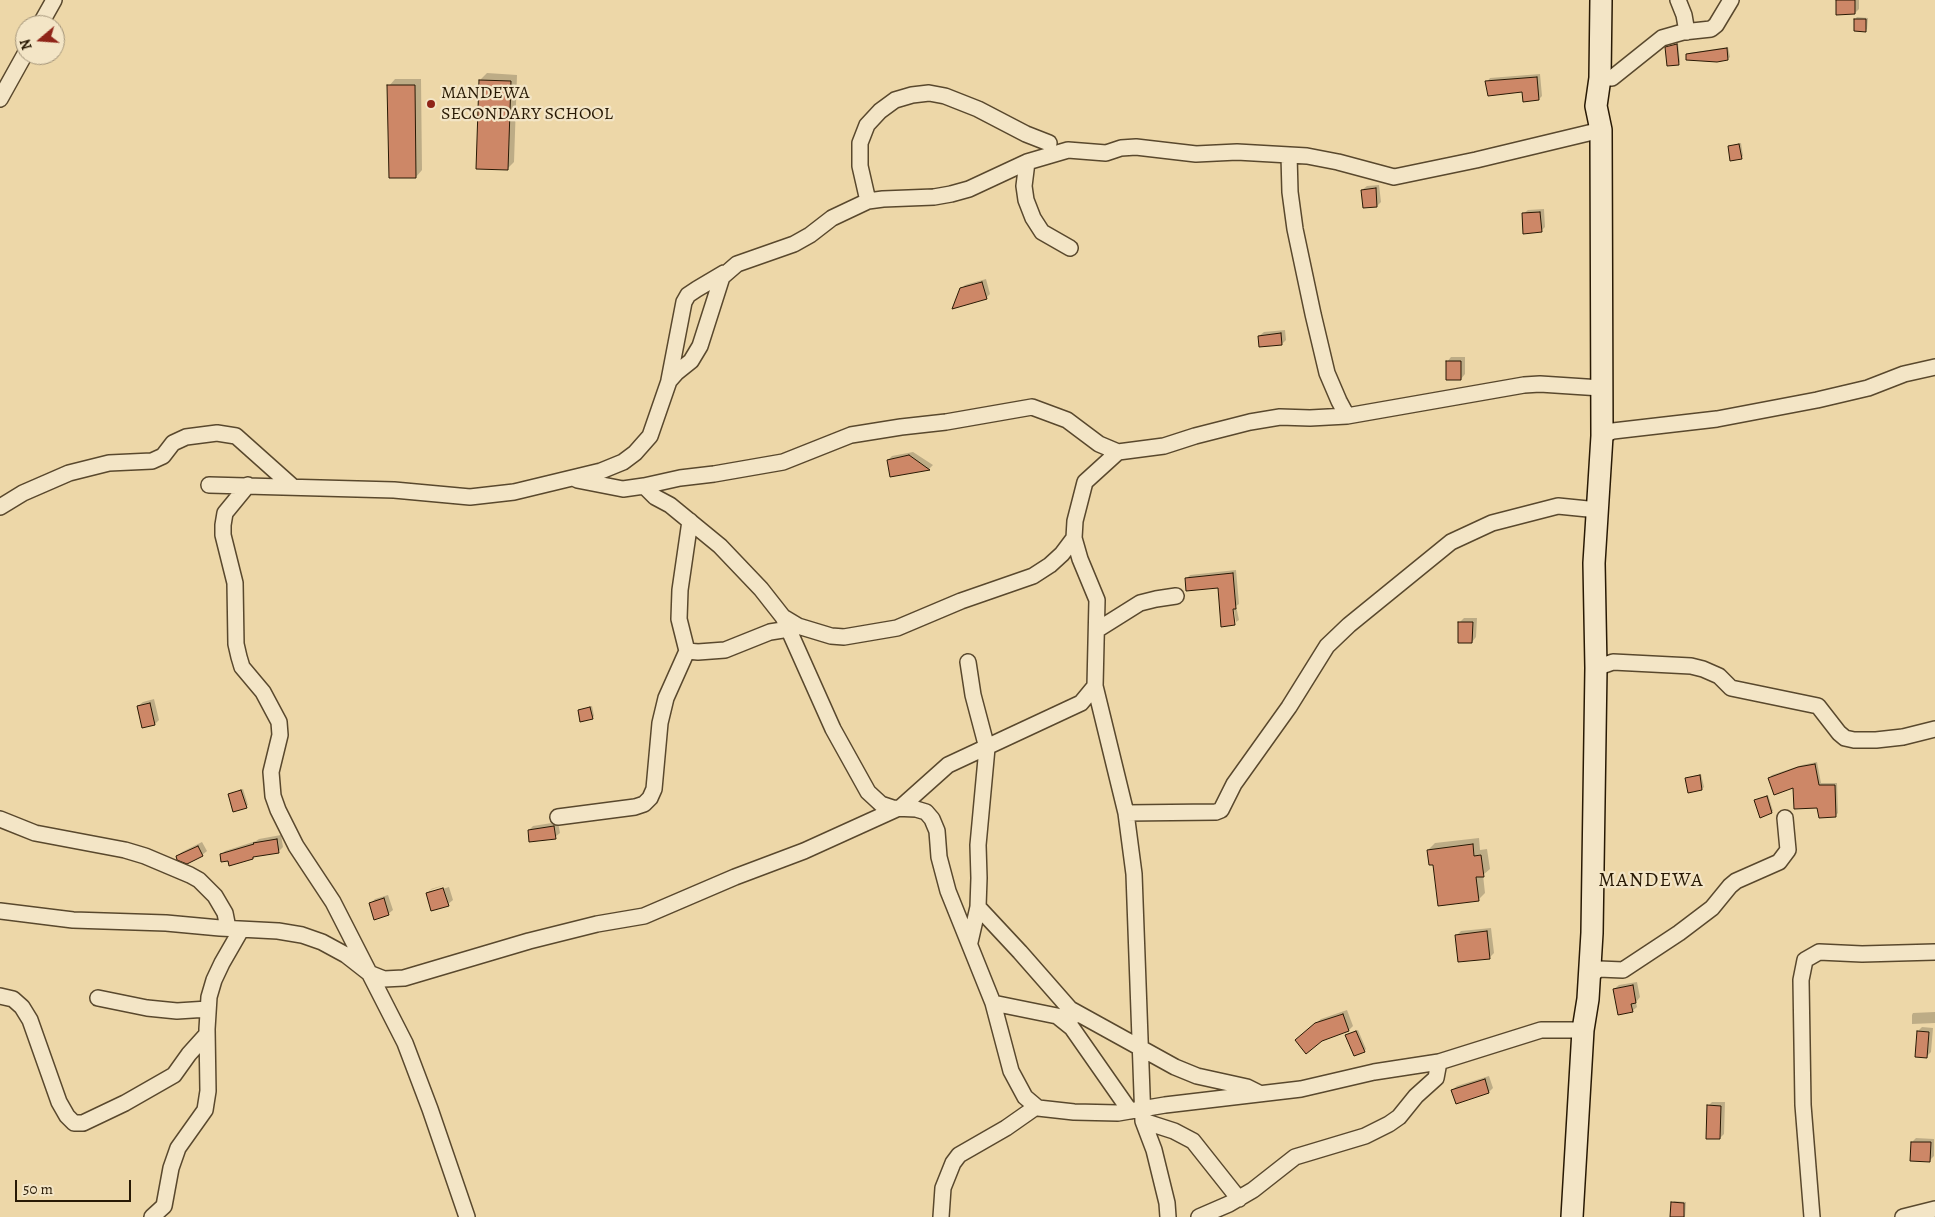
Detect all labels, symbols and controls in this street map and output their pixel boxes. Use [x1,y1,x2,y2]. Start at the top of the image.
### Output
north arrow [15,15,65,65]
text: N [16,37,37,52]
place label: MANDEWA SECONDARY SCHOOL [441,83,613,126]
marker: MANDEWA SECONDARY SCHOOL [425,98,437,110]
district label: MANDEWA [1597,869,1705,893]
scale bar [18,1170,134,1202]
text: 50 m [23,1179,53,1199]

